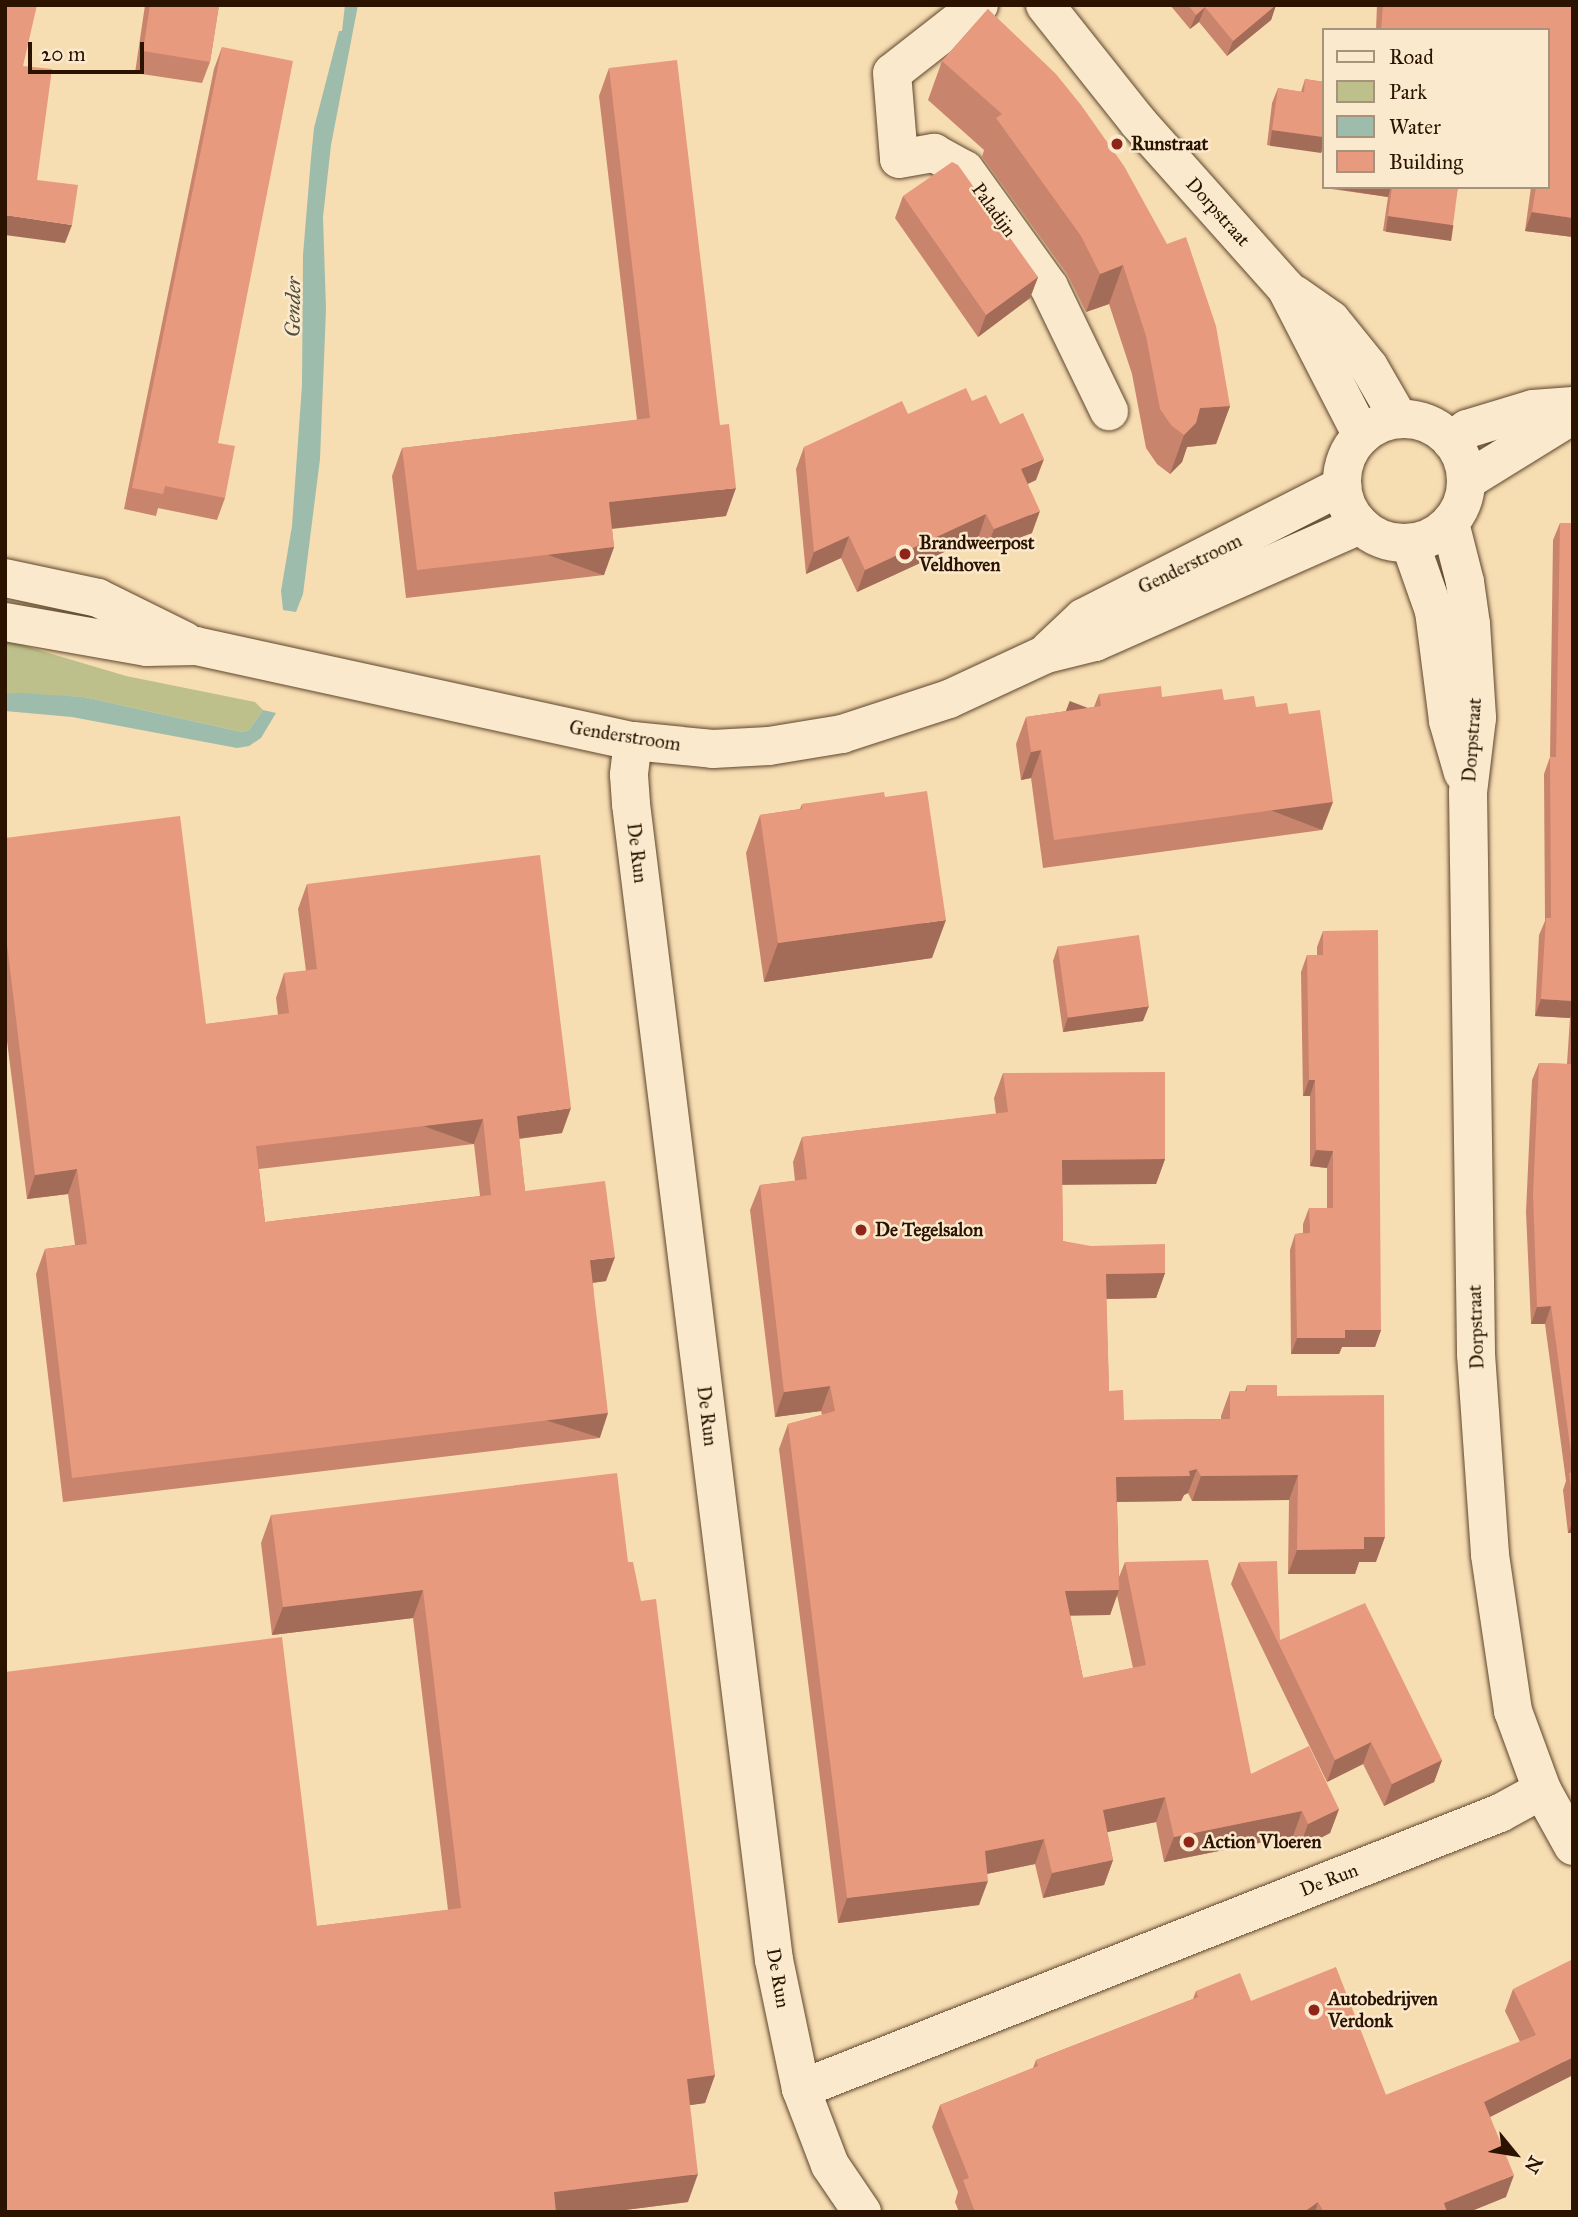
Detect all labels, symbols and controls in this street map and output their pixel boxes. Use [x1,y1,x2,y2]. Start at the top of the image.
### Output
scale bar [32,28,147,72]
legend [1322,28,1550,189]
text: 20 m [41,41,86,67]
text: Road [1389,44,1434,70]
text: Park [1389,79,1427,105]
text: Water [1389,114,1441,140]
place label: Runstraat [1131,133,1208,155]
marker: Runstraat [1109,136,1125,152]
text: Building [1389,149,1463,175]
street label: Dorpstraat [1181,173,1255,251]
street label: Paladijn [967,178,1021,242]
water label: Gender [280,276,306,338]
street label: Genderstroom [1134,529,1246,599]
place label: Brandweerpost Veldhoven [919,532,1034,576]
marker: Brandweerpost Veldhoven [897,546,913,562]
street label: Dorpstraat [1458,697,1486,783]
street label: Genderstroom [568,716,682,756]
street label: De Run [622,822,652,884]
place label: De Tegelsalon [875,1219,983,1241]
marker: De Tegelsalon [853,1222,869,1238]
street label: Dorpstraat [1463,1284,1489,1370]
street label: De Run [692,1385,722,1447]
place label: Action Vloeren [1203,1831,1322,1853]
marker: Action Vloeren [1181,1834,1197,1850]
street label: De Run [1297,1858,1361,1902]
street label: De Run [762,1946,794,2010]
place label: Autobedrijven Verdonk [1328,1988,1438,2032]
marker: Autobedrijven Verdonk [1306,2002,1322,2018]
north arrow [1480,2119,1550,2189]
text: N [1520,2152,1548,2177]

